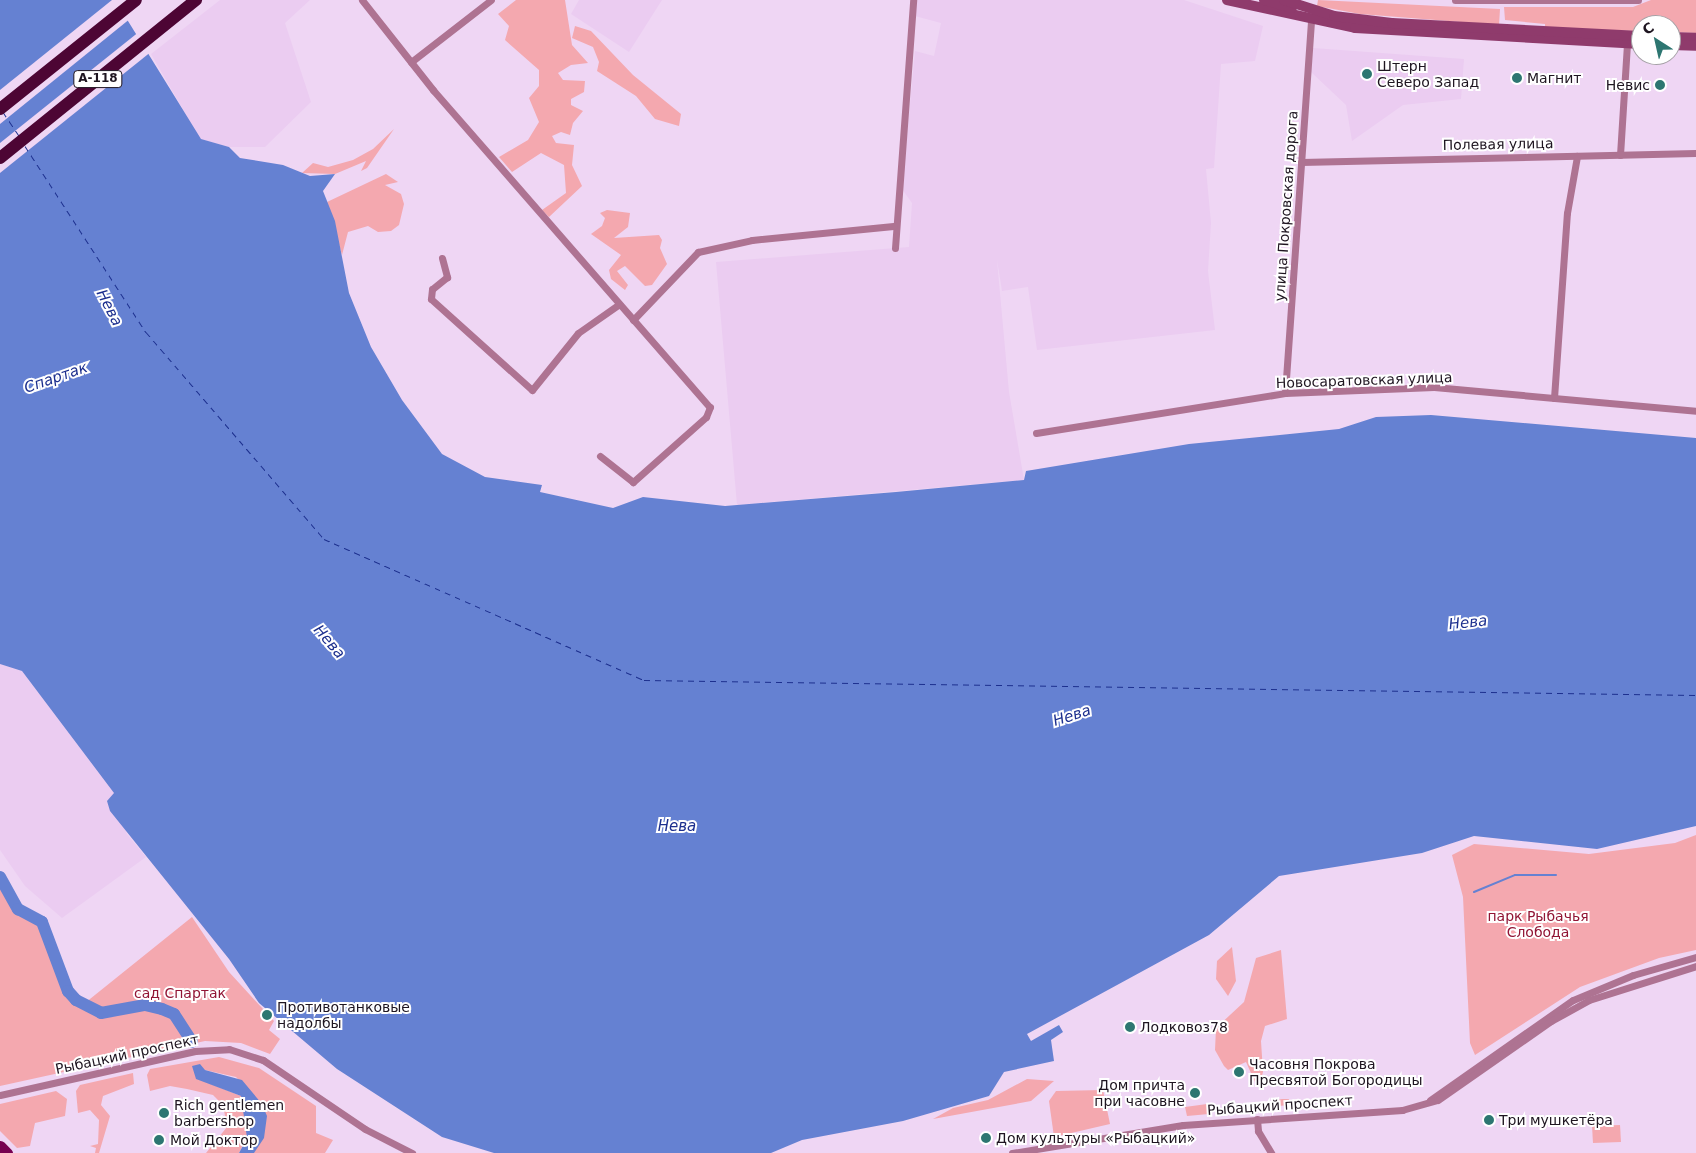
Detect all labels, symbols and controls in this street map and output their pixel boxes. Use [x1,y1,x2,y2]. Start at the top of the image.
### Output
north arrow [1631,15,1681,65]
text: С [1639,19,1657,38]
place label: Штерн Северо Запад [1377,58,1479,90]
marker: Штерн Северо Запад [1361,68,1373,80]
road number: А-118 [73,70,123,88]
place label: Магнит [1527,70,1581,86]
marker: Магнит [1511,72,1523,84]
place label: Невис [1606,77,1650,93]
marker: Невис [1654,79,1666,91]
street label: улица Покровская дорога [1271,110,1301,302]
street label: Полевая улица [1442,135,1554,153]
water label: Нева [92,287,126,329]
water label: Спартак [22,359,90,397]
street label: Новосаратовская улица [1275,369,1453,391]
water label: Нева [1448,612,1488,634]
water label: Нева [310,622,348,662]
water label: Нева [1051,701,1093,731]
water label: Нева [658,818,696,836]
park label: парк Рыбачья Слобода [1487,908,1589,940]
park label: сад Спартак [134,985,226,1001]
place label: Противотанковые надолбы [277,999,410,1032]
marker: Противотанковые надолбы [261,1009,273,1021]
place label: Лодковоз78 [1140,1019,1228,1035]
marker: Лодковоз78 [1124,1021,1136,1033]
street label: Рыбацкий проспект [54,1031,200,1077]
place label: Часовня Покрова Пресвятой Богородицы [1249,1056,1423,1088]
marker: Часовня Покрова Пресвятой Богородицы [1233,1066,1245,1078]
place label: Дом причта при часовне [1094,1077,1185,1110]
marker: Дом причта при часовне [1189,1087,1201,1099]
street label: Рыбацкий проспект [1207,1092,1353,1118]
place label: Rich gentlemen barbershop [174,1097,284,1130]
marker: Rich gentlemen barbershop [158,1107,170,1119]
place label: Три мушкетёра [1499,1112,1613,1128]
marker: Три мушкетёра [1483,1114,1495,1126]
place label: Дом культуры «Рыбацкий» [996,1130,1195,1146]
place label: Мой Доктор [170,1132,258,1148]
marker: Дом культуры «Рыбацкий» [980,1132,992,1144]
marker: Мой Доктор [152,1133,166,1147]

